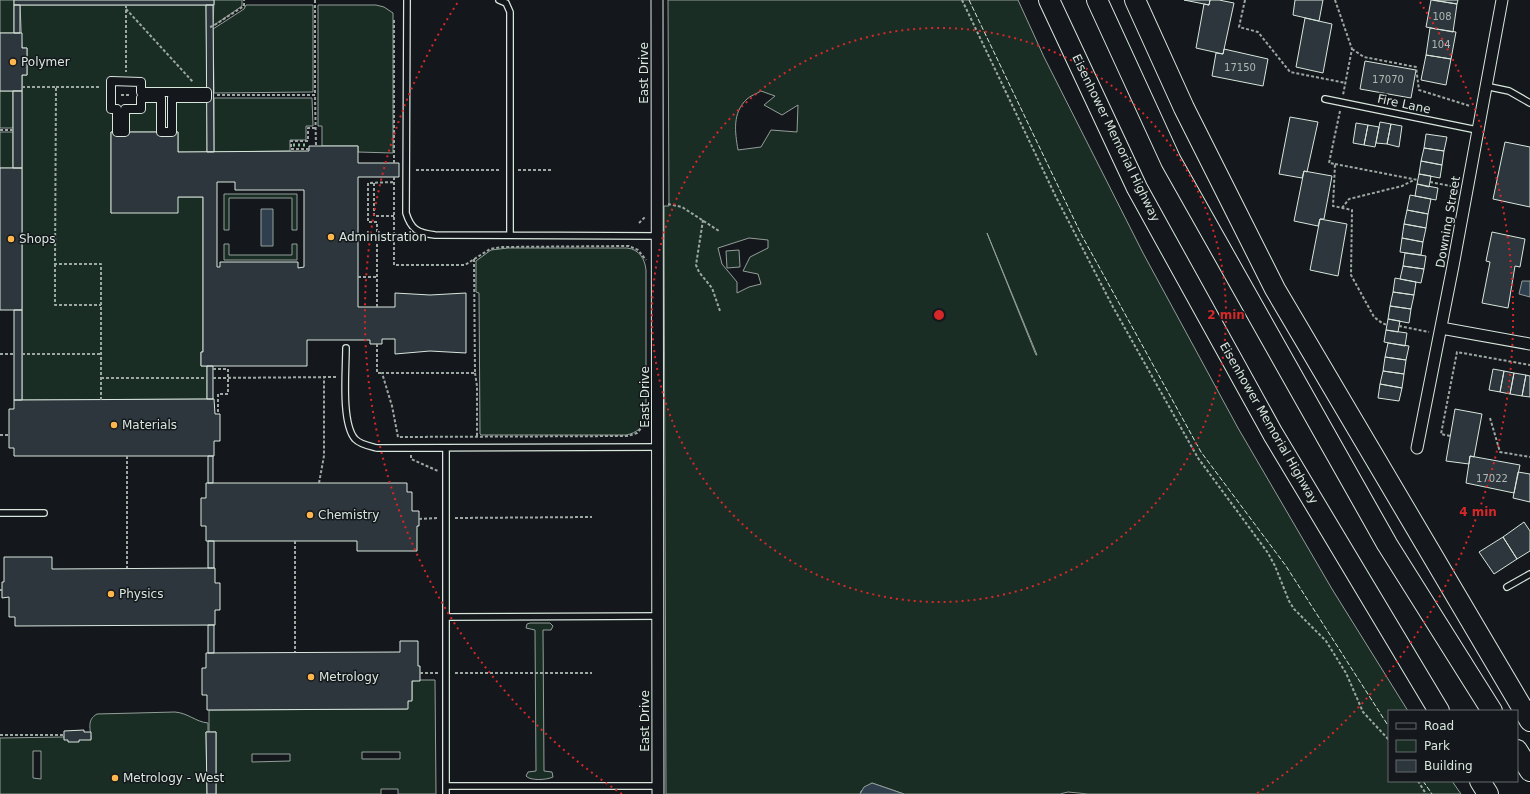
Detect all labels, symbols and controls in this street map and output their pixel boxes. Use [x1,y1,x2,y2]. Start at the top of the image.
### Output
house number: 108 [1432,11,1452,22]
house number: 104 [1431,39,1451,50]
street label: East Drive [637,42,651,104]
street label: Eisenhower Memorial Highway [1069,52,1163,224]
place label: Polymer [21,55,70,69]
marker: Polymer [8,57,18,67]
house number: 17150 [1224,62,1256,73]
house number: 17070 [1372,74,1404,85]
street label: Fire Lane [1376,92,1432,116]
street label: Downing Street [1433,175,1463,269]
place label: Administration [339,230,427,244]
place label: Shops [19,232,55,246]
marker: Administration [326,232,336,242]
marker: Shops [6,234,16,244]
centre of rings [932,308,946,322]
text: 2 min [1207,308,1245,322]
street label: Eisenhower Memorial Highway [1217,340,1321,506]
street label: East Drive [638,366,652,428]
place label: Materials [122,418,177,432]
marker: Materials [109,420,119,430]
house number: 17022 [1476,473,1508,484]
text: 4 min [1459,505,1497,519]
place label: Chemistry [318,508,379,522]
marker: Chemistry [305,510,315,520]
place label: Physics [119,587,163,601]
marker: Physics [106,589,116,599]
place label: Metrology [319,670,379,684]
marker: Metrology [306,672,316,682]
street label: East Drive [638,690,652,752]
legend [1388,710,1518,782]
text: Road [1424,719,1454,733]
text: Park [1424,739,1450,753]
text: Building [1424,759,1473,773]
place label: Metrology - West [123,771,225,785]
marker: Metrology - West [110,773,120,783]

